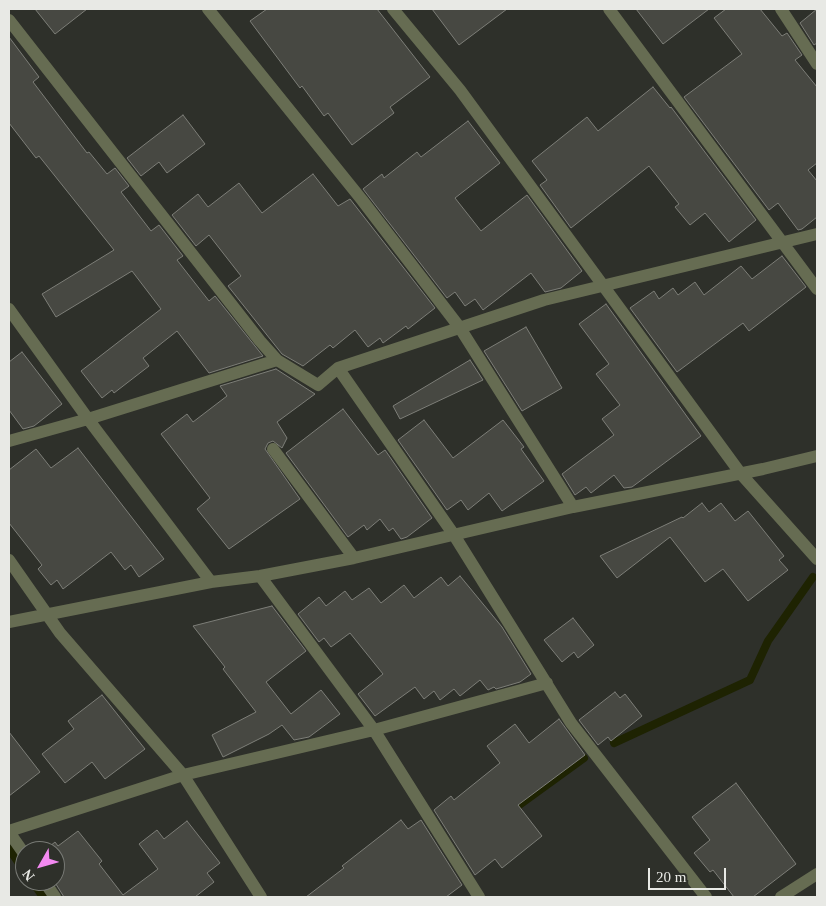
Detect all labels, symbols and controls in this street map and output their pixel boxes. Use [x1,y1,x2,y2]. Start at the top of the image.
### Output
north arrow [15,841,65,891]
scale bar [651,858,728,890]
text: N [20,866,38,884]
text: 20 m [656,869,686,885]

